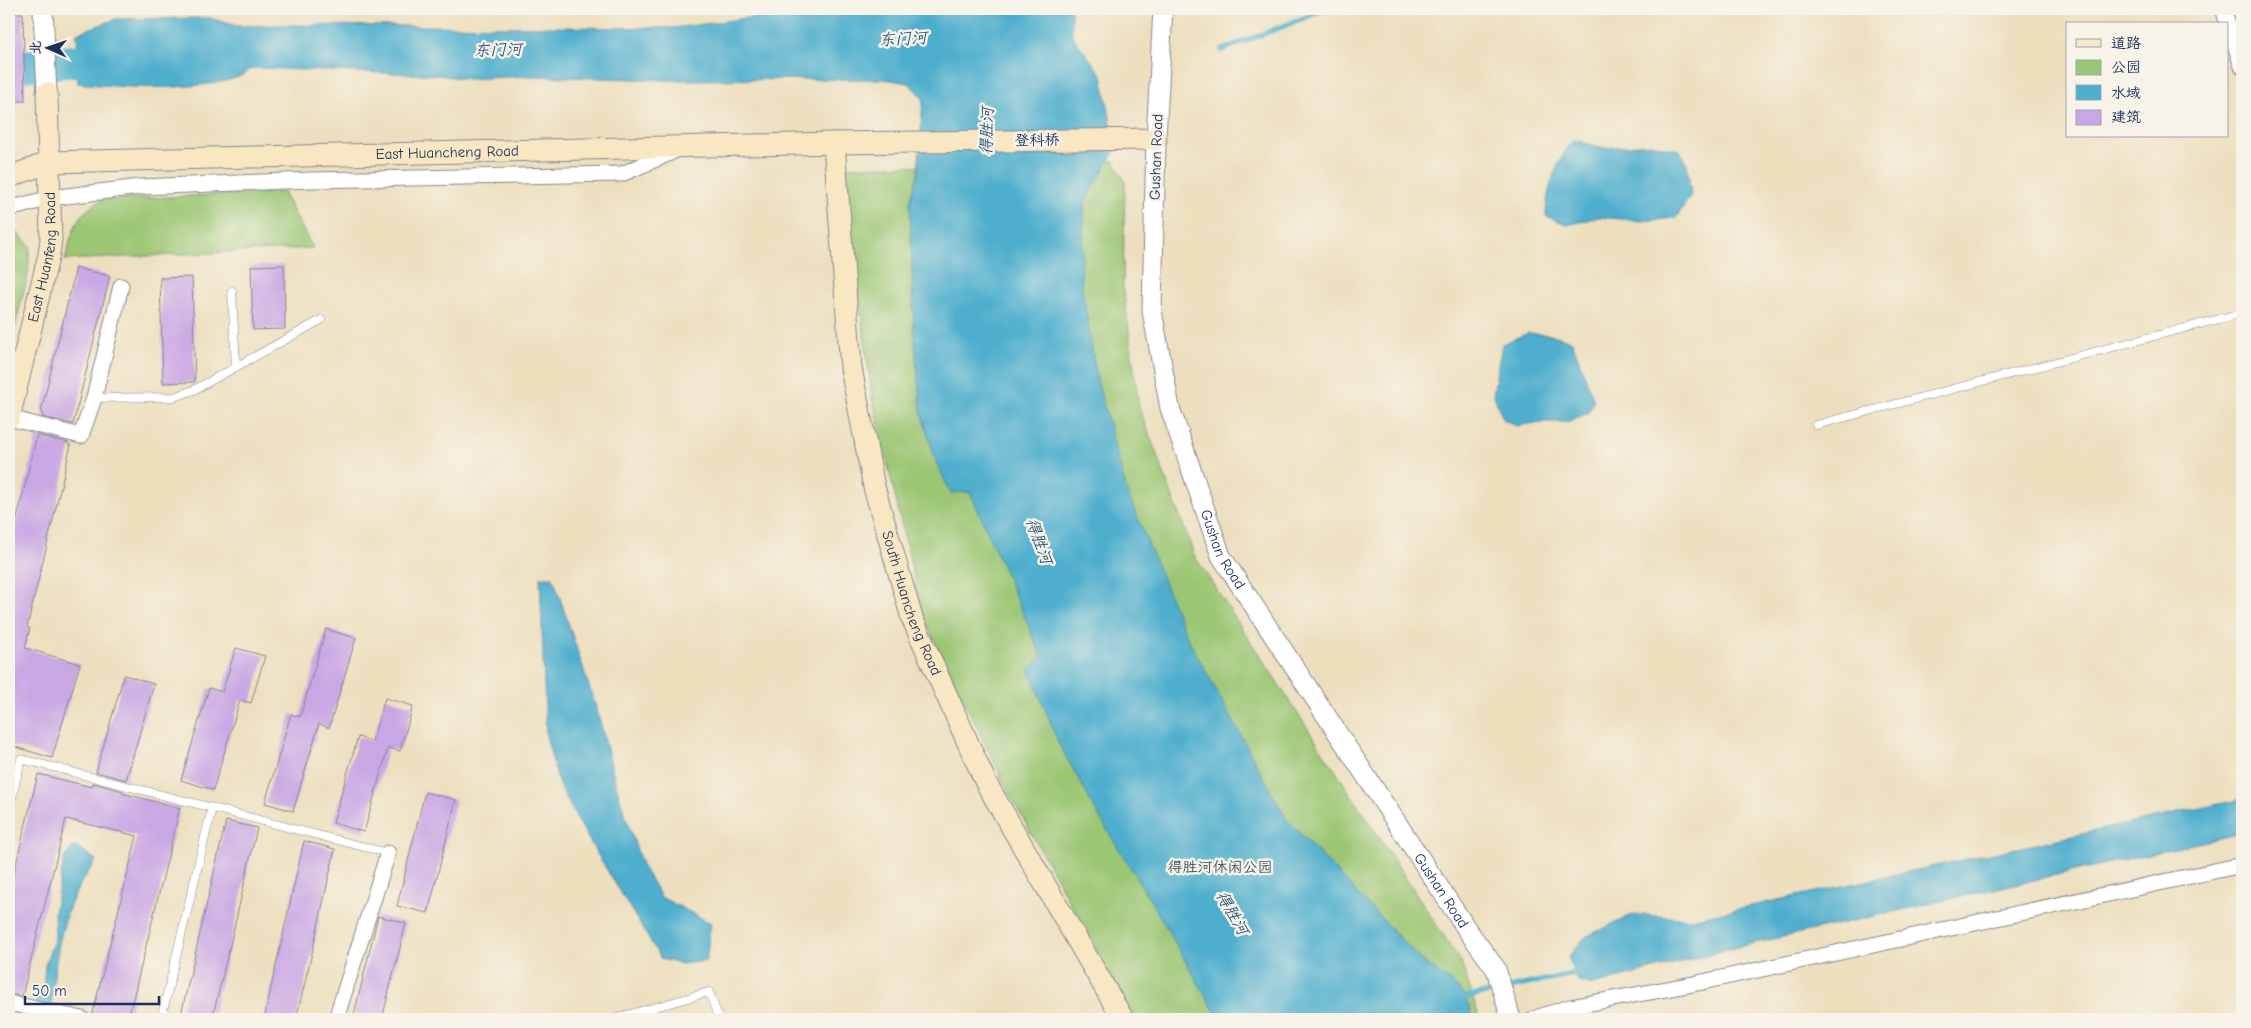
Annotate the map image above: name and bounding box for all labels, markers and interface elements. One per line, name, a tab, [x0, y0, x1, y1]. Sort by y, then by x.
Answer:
north arrow	[22, 22, 72, 72]
legend	[2066, 22, 2228, 138]
water label: 东门河	[879, 29, 930, 49]
text: 道路	[2111, 34, 2141, 52]
text: 北	[27, 40, 44, 55]
water label: 东门河	[474, 41, 525, 59]
text: 公园	[2111, 58, 2141, 76]
text: 水域	[2111, 84, 2141, 102]
water label: 得胜河	[977, 104, 997, 155]
text: 建筑	[2111, 108, 2141, 126]
street label: Gushan Road	[1146, 114, 1166, 200]
street label: 登科桥	[1014, 131, 1060, 149]
street label: East Huancheng Road	[375, 142, 519, 163]
street label: East Huanfeng Road	[24, 192, 60, 324]
street label: Gushan Road	[1197, 507, 1249, 592]
water label: 得胜河	[1022, 515, 1057, 569]
street label: South Huancheng Road	[878, 529, 946, 678]
street label: Gushan Road	[1410, 850, 1473, 931]
park label: 得胜河休闲公园	[1167, 858, 1273, 876]
water label: 得胜河	[1212, 888, 1253, 941]
scale bar	[25, 973, 159, 1005]
text: 50 m	[32, 982, 67, 1000]

